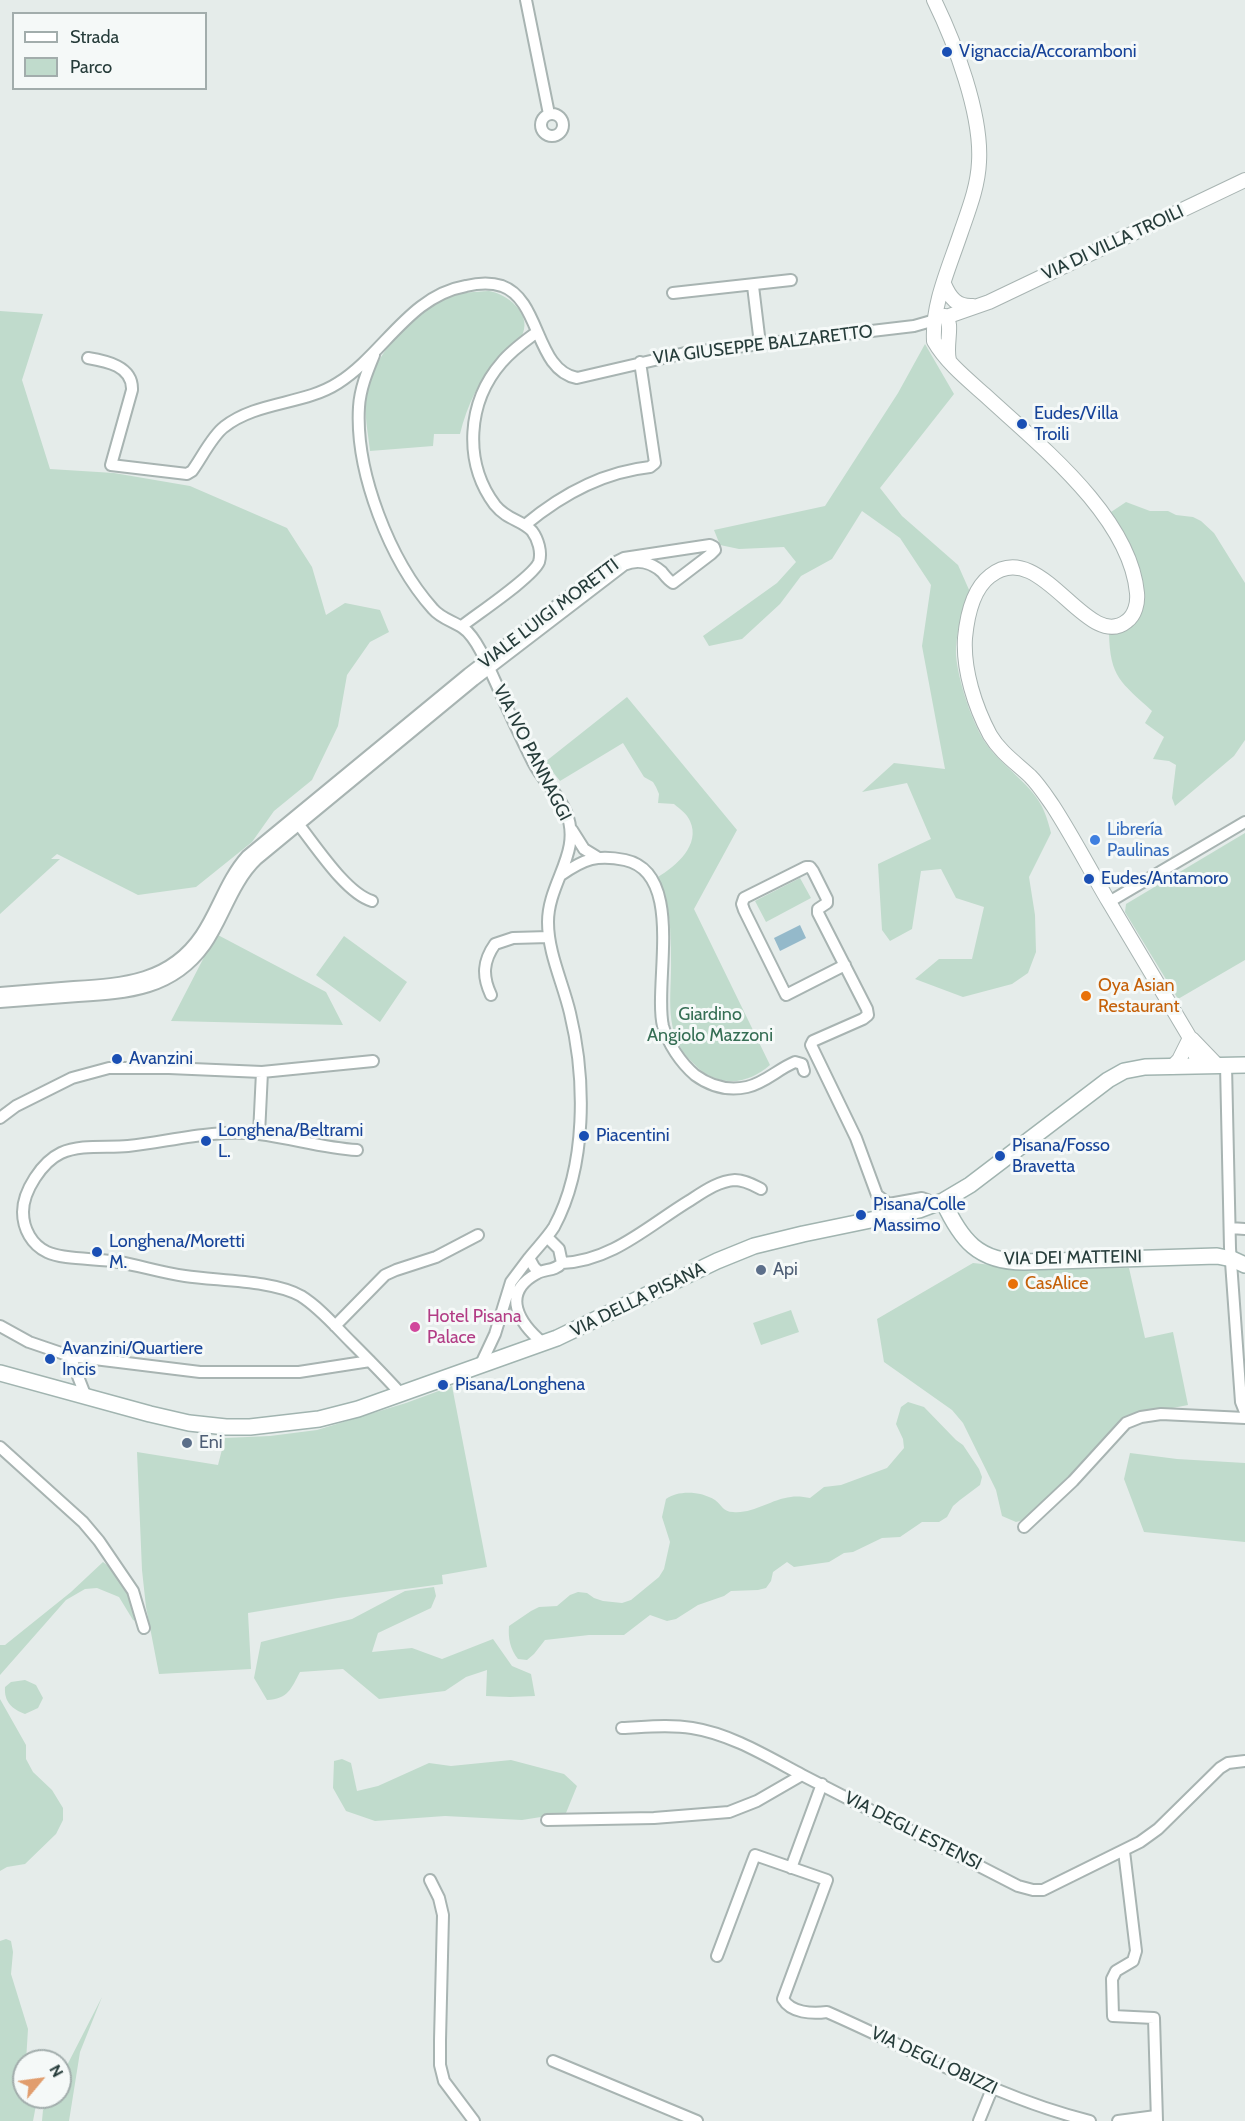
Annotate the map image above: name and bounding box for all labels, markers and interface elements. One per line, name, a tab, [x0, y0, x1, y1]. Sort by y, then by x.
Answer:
legend	[12, 12, 207, 90]
text: Strada	[70, 26, 119, 48]
place label: Vignaccia/Accoramboni	[959, 41, 1137, 63]
marker: Vignaccia/Accoramboni	[940, 45, 954, 59]
text: Parco	[70, 56, 112, 78]
street label: VIA DI VILLA TROILI	[1039, 201, 1187, 285]
street label: VIA GIUSEPPE BALZARETTO	[652, 321, 874, 369]
place label: Eudes/Villa Troili	[1034, 403, 1118, 446]
marker: Eudes/Villa Troili	[1015, 417, 1029, 431]
street label: VIALE LUIGI MORETTI	[475, 554, 623, 674]
street label: VIA IVO PANNAGGI	[488, 681, 576, 825]
place label: Librería Paulinas	[1107, 819, 1169, 862]
marker: Librería Paulinas	[1088, 833, 1102, 847]
place label: Eudes/Antamoro	[1101, 868, 1228, 890]
marker: Eudes/Antamoro	[1082, 872, 1096, 886]
place label: Oya Asian Restaurant	[1098, 975, 1180, 1018]
marker: Oya Asian Restaurant	[1079, 989, 1093, 1003]
park label: Giardino Angiolo Mazzoni	[647, 1004, 773, 1046]
place label: Avanzini	[129, 1048, 193, 1070]
marker: Avanzini	[110, 1052, 124, 1066]
place label: Longhena/Beltrami L.	[218, 1120, 363, 1162]
place label: Piacentini	[596, 1125, 670, 1147]
marker: Piacentini	[577, 1129, 591, 1143]
marker: Longhena/Beltrami L.	[199, 1134, 213, 1148]
place label: Pisana/Fosso Bravetta	[1012, 1135, 1110, 1178]
marker: Pisana/Fosso Bravetta	[993, 1149, 1007, 1163]
place label: Pisana/Colle Massimo	[873, 1194, 966, 1236]
marker: Pisana/Colle Massimo	[854, 1208, 868, 1222]
place label: Longhena/Moretti M.	[109, 1231, 245, 1274]
marker: Longhena/Moretti M.	[90, 1245, 104, 1259]
street label: VIA DEI MATTEINI	[1004, 1246, 1142, 1270]
street label: VIA DELLA PISANA	[567, 1258, 709, 1342]
place label: Api	[773, 1259, 798, 1281]
marker: Api	[754, 1263, 768, 1277]
place label: CasAlice	[1025, 1273, 1088, 1295]
marker: CasAlice	[1006, 1277, 1020, 1291]
place label: Hotel Pisana Palace	[427, 1306, 522, 1348]
marker: Hotel Pisana Palace	[408, 1320, 422, 1334]
place label: Avanzini/Quartiere Incis	[62, 1338, 203, 1380]
marker: Avanzini/Quartiere Incis	[43, 1352, 57, 1366]
place label: Pisana/Longhena	[455, 1374, 585, 1396]
marker: Pisana/Longhena	[436, 1378, 450, 1392]
place label: Eni	[199, 1432, 223, 1454]
marker: Eni	[180, 1436, 194, 1450]
street label: VIA DEGLI ESTENSI	[841, 1787, 985, 1875]
street label: VIA DEGLI OBIZZI	[867, 2022, 1001, 2100]
north arrow	[12, 2049, 72, 2109]
text: N	[45, 2061, 67, 2081]

